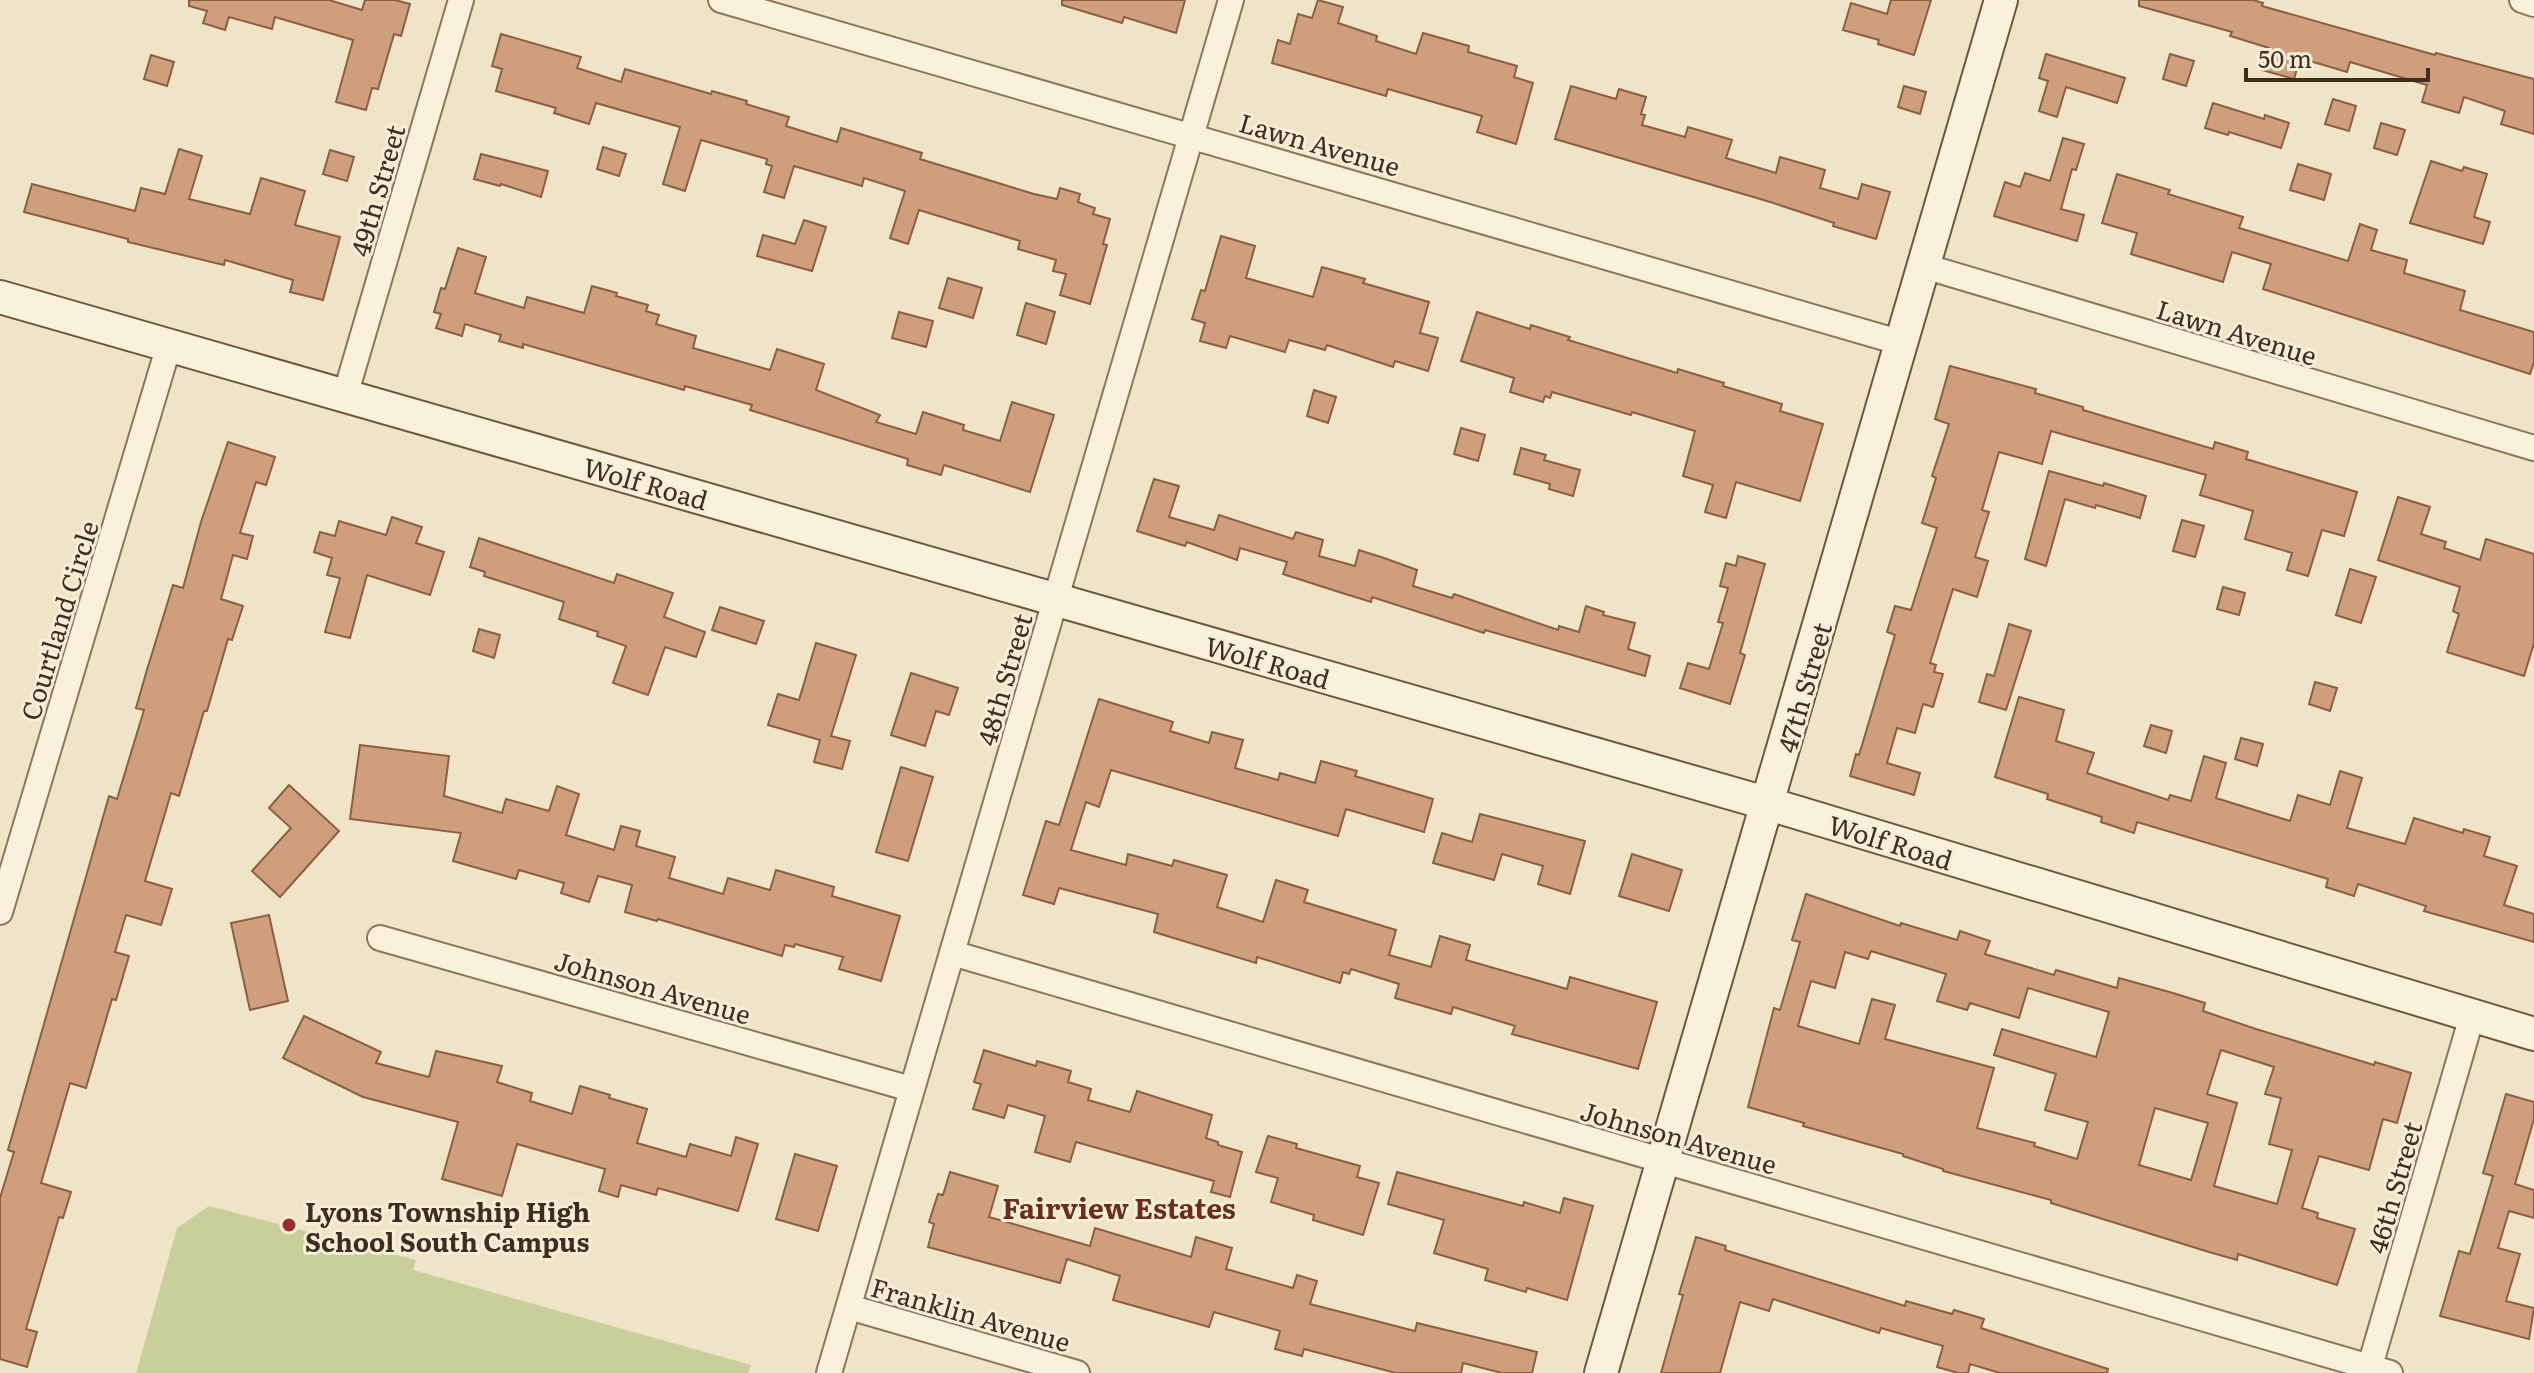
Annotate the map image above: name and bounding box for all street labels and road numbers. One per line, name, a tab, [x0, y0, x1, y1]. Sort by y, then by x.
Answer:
street label: Lawn Avenue	[1235, 101, 1405, 185]
street label: 49th Street	[339, 119, 414, 260]
street label: Lawn Avenue	[2152, 288, 2322, 374]
street label: Wolf Road	[579, 446, 713, 518]
street label: Courtland Circle	[9, 515, 107, 725]
street label: 48th Street	[966, 608, 1041, 750]
street label: 47th Street	[1766, 617, 1840, 757]
street label: Wolf Road	[1201, 625, 1335, 697]
street label: Wolf Road	[1824, 804, 1958, 878]
street label: Johnson Avenue	[550, 939, 756, 1033]
street label: Johnson Avenue	[1576, 1089, 1782, 1183]
street label: 46th Street	[2356, 1116, 2431, 1258]
street label: Franklin Avenue	[867, 1266, 1075, 1360]

